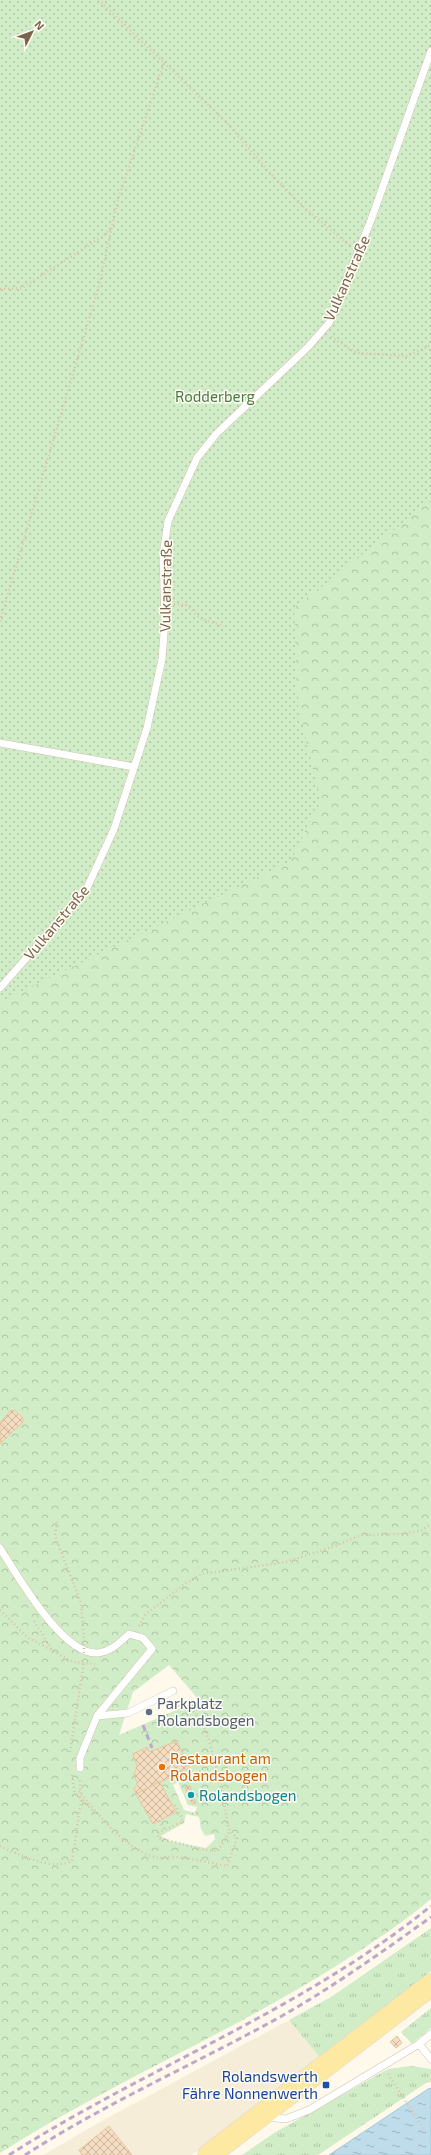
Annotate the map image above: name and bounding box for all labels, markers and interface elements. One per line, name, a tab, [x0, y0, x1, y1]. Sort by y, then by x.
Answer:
north arrow	[12, 12, 52, 52]
text: N	[32, 18, 47, 32]
street label: Vulkanstraße	[319, 232, 373, 324]
park label: Rodderberg	[175, 387, 256, 405]
street label: Vulkanstraße	[155, 540, 175, 632]
street label: Vulkanstraße	[19, 881, 93, 963]
place label: Parkplatz Rolandsbogen	[157, 1694, 255, 1729]
marker: Parkplatz Rolandsbogen	[144, 1707, 154, 1717]
place label: Restaurant am Rolandsbogen	[170, 1749, 271, 1784]
marker: Restaurant am Rolandsbogen	[157, 1762, 167, 1772]
place label: Rolandsbogen	[199, 1786, 297, 1804]
marker: Rolandsbogen	[186, 1790, 196, 1800]
place label: Rolandswerth Fähre Nonnenwerth	[182, 2067, 318, 2102]
marker: Rolandswerth Fähre Nonnenwerth	[321, 2080, 331, 2090]

